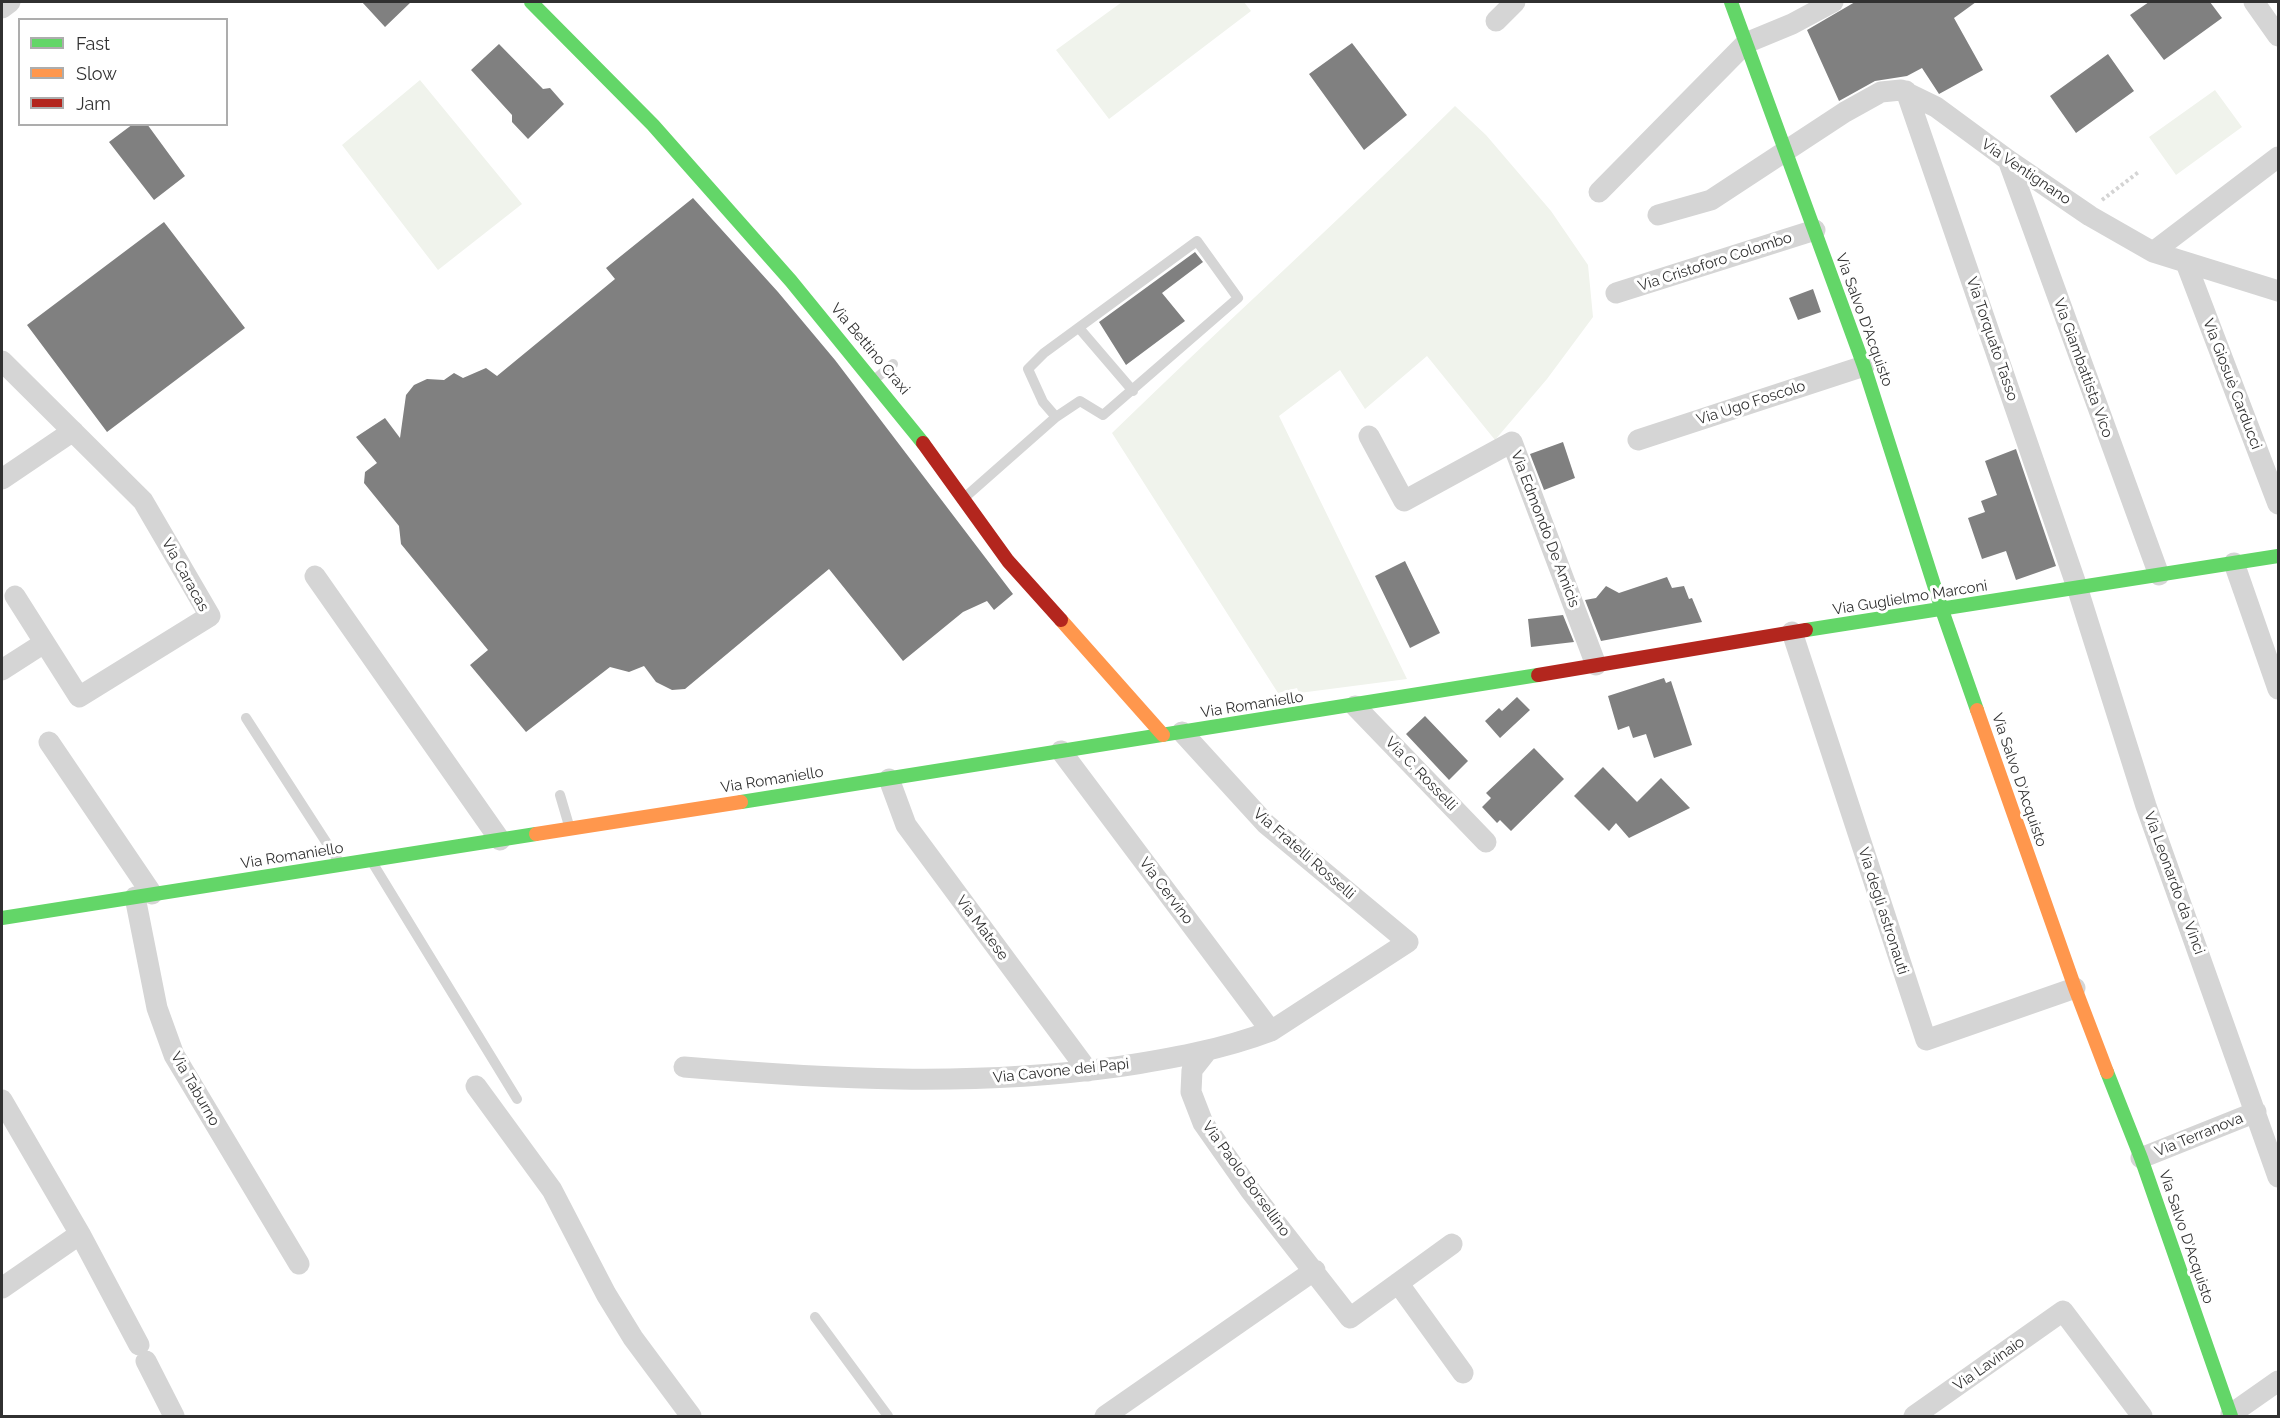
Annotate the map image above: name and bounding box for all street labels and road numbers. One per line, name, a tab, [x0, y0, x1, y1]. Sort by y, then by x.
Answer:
street label: Via Ventignano	[1978, 135, 2074, 209]
street label: Via Cristoforo Colombo	[1636, 229, 1794, 295]
street label: Via Salvo D'Acquisto	[1832, 251, 1896, 389]
street label: Via Torquato Tasso	[1962, 275, 2022, 403]
street label: Via Giambattista Vico	[2049, 296, 2117, 440]
street label: Via Bettino Craxi	[827, 300, 913, 398]
street label: Via Giosuè Carducci	[2199, 316, 2265, 452]
street label: Via Ugo Foscolo	[1694, 377, 1808, 429]
street label: Via Edmondo De Amicis	[1507, 448, 1583, 610]
street label: Via Caracas	[157, 535, 213, 615]
street label: Via Guglielmo Marconi	[1831, 577, 1989, 619]
street label: Via Romaniello	[1199, 688, 1305, 722]
street label: Via Salvo D'Acquisto	[1988, 711, 2050, 849]
street label: Via C. Rosselli	[1381, 733, 1461, 815]
street label: Via Romaniello	[719, 763, 825, 797]
street label: Via Fratelli Rosselli	[1249, 805, 1359, 903]
street label: Via Leonardo da Vinci	[2140, 809, 2208, 957]
street label: Via Romaniello	[239, 839, 345, 873]
street label: Via degli astronauti	[1854, 845, 1912, 977]
street label: Via Cervino	[1135, 854, 1197, 928]
street label: Via Matese	[952, 892, 1012, 964]
street label: Via Taburno	[167, 1049, 223, 1129]
street label: Via Cavone dei Papi	[992, 1055, 1130, 1087]
street label: Via Terranova	[2152, 1109, 2246, 1161]
street label: Via Paolo Borsellino	[1198, 1118, 1294, 1240]
street label: Via Salvo D'Acquisto	[2155, 1168, 2217, 1306]
street label: Via Lavinaio	[1950, 1333, 2028, 1395]

